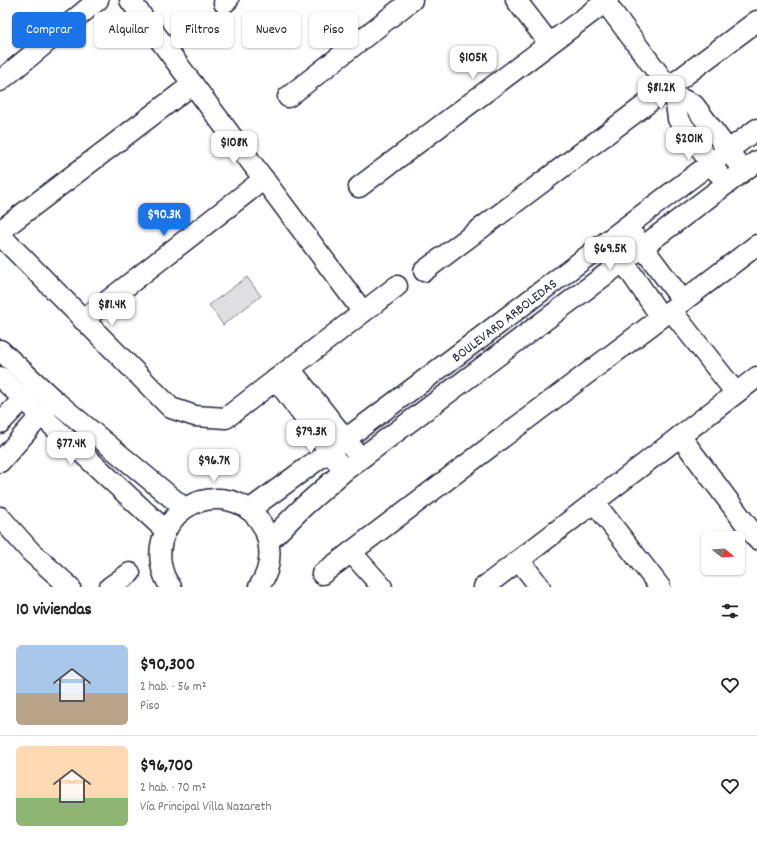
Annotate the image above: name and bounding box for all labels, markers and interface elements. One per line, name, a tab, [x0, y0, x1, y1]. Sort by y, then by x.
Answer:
chip: Comprar	[12, 12, 86, 48]
chip: Alquilar	[94, 12, 163, 48]
chip: Filtros	[171, 12, 234, 48]
chip: Nuevo	[242, 12, 301, 48]
chip: Piso	[309, 12, 358, 48]
pin: $105K	[445, 46, 501, 80]
text: $105K	[459, 49, 487, 68]
pin: $81.2K	[628, 76, 694, 110]
text: $81.2K	[647, 79, 675, 98]
pin: $201K	[661, 127, 717, 161]
text: $201K	[675, 130, 703, 149]
pin: $108K	[206, 131, 262, 165]
text: $108K	[220, 134, 248, 153]
pin: $90.3K	[131, 203, 197, 237]
text: $90.3K	[147, 206, 181, 225]
pin: $69.5K	[577, 237, 643, 271]
text: $69.5K	[593, 240, 627, 259]
street label: BOULEVARD ARBOLEDAS	[448, 275, 562, 368]
pin: $81.4K	[79, 293, 145, 327]
text: $81.4K	[98, 296, 126, 315]
pin: $79.3K	[278, 420, 344, 454]
text: $79.3K	[295, 423, 327, 442]
pin: $77.4K	[38, 432, 104, 466]
text: $77.4K	[56, 435, 86, 454]
pin: $96.7K	[181, 449, 247, 483]
text: $96.7K	[198, 452, 230, 471]
north arrow	[701, 531, 745, 575]
map controls	[701, 531, 745, 575]
text: 10 viviendas	[16, 599, 92, 623]
icon: filters	[719, 600, 741, 622]
text: $90,300	[140, 654, 195, 678]
icon: home	[48, 661, 96, 709]
icon: heart	[719, 674, 741, 696]
text: 2 hab. · 56 m²	[140, 678, 206, 697]
text: Piso	[140, 697, 160, 716]
text: $96,700	[140, 755, 193, 779]
icon: home	[48, 762, 96, 810]
icon: heart	[719, 775, 741, 797]
text: 2 hab. · 70 m²	[140, 779, 206, 798]
text: Vía Principal Villa Nazareth	[140, 798, 271, 817]

